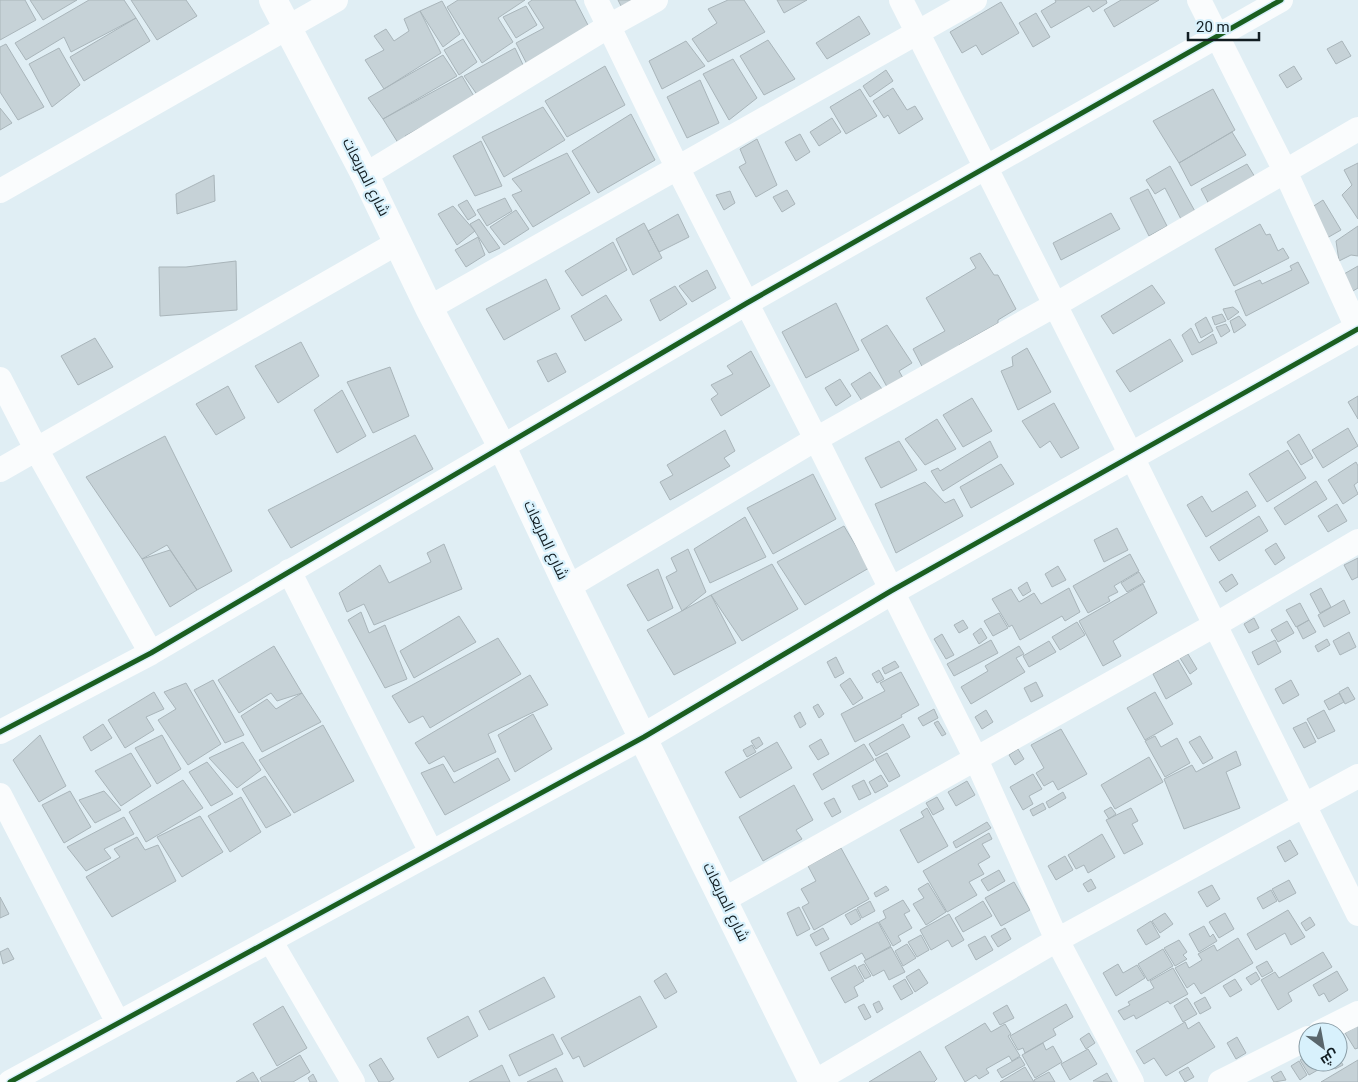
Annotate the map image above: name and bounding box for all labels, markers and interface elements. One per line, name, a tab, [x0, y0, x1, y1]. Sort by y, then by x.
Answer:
scale bar	[1188, 10, 1259, 42]
text: 20 m	[1196, 18, 1230, 36]
street label: شارع المربعات	[337, 135, 393, 220]
street label: شارع المربعات	[518, 498, 572, 583]
street label: شارع المربعات	[697, 860, 753, 945]
north arrow	[1298, 1022, 1348, 1072]
text: ش	[1317, 1046, 1342, 1070]

